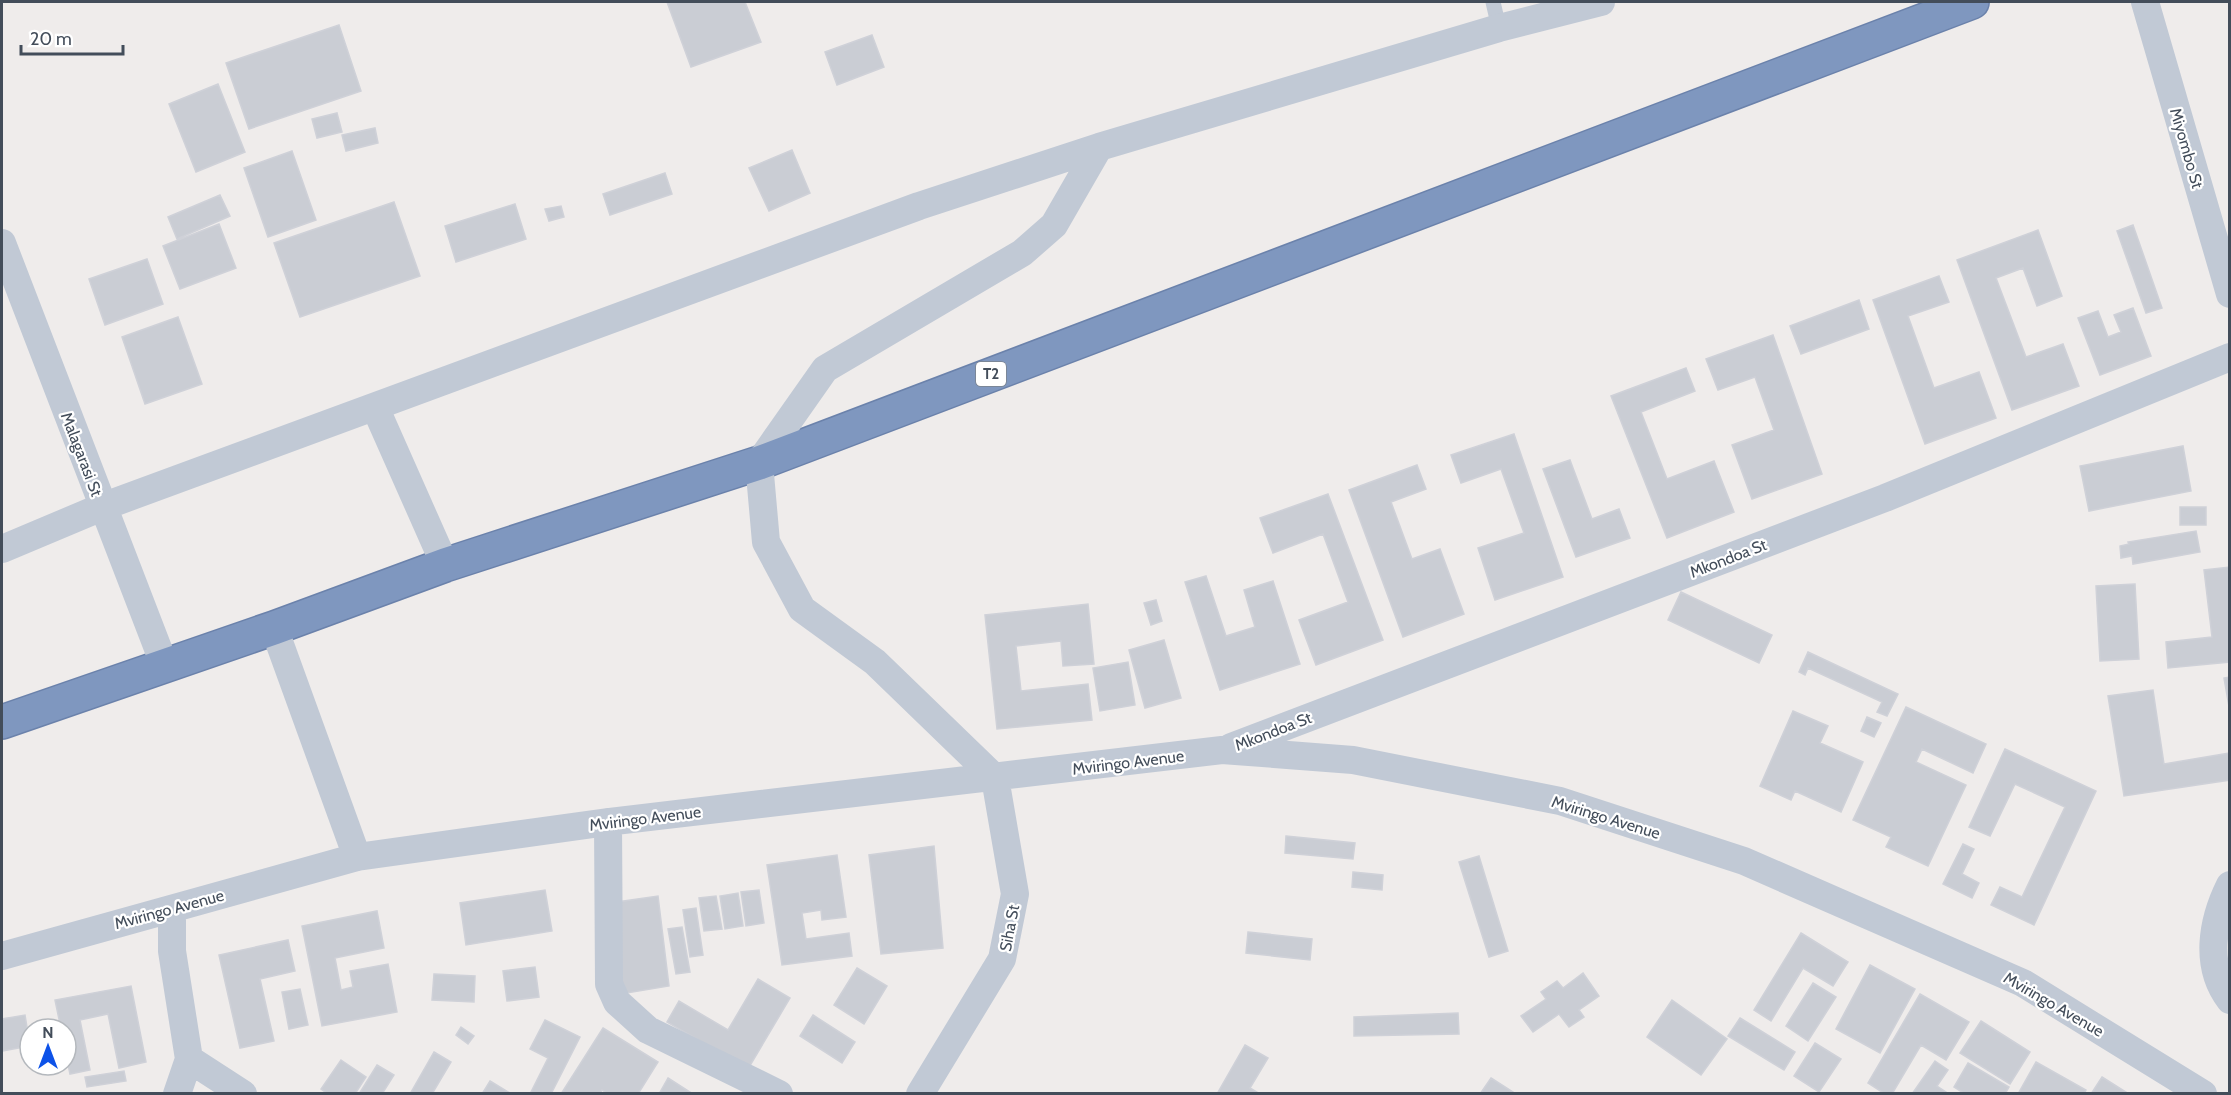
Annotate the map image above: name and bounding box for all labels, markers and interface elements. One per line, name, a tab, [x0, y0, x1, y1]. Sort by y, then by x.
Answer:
scale bar	[21, 18, 123, 56]
text: 20 m	[30, 28, 72, 50]
street label: Miyombo St	[2166, 106, 2207, 191]
road number: T2	[976, 362, 1006, 386]
street label: Malagarasi St	[57, 410, 106, 499]
street label: Mkondoa St	[1687, 535, 1770, 582]
street label: Mkondoa St	[1232, 708, 1315, 755]
street label: Mviringo Avenue	[1071, 746, 1185, 779]
street label: Mviringo Avenue	[1549, 792, 1662, 843]
street label: Mviringo Avenue	[588, 802, 702, 835]
street label: Mviringo Avenue	[112, 886, 226, 933]
street label: Siha St	[996, 903, 1023, 953]
street label: Mviringo Avenue	[2000, 968, 2107, 1041]
north arrow	[18, 1017, 78, 1077]
text: N	[42, 1023, 54, 1042]

